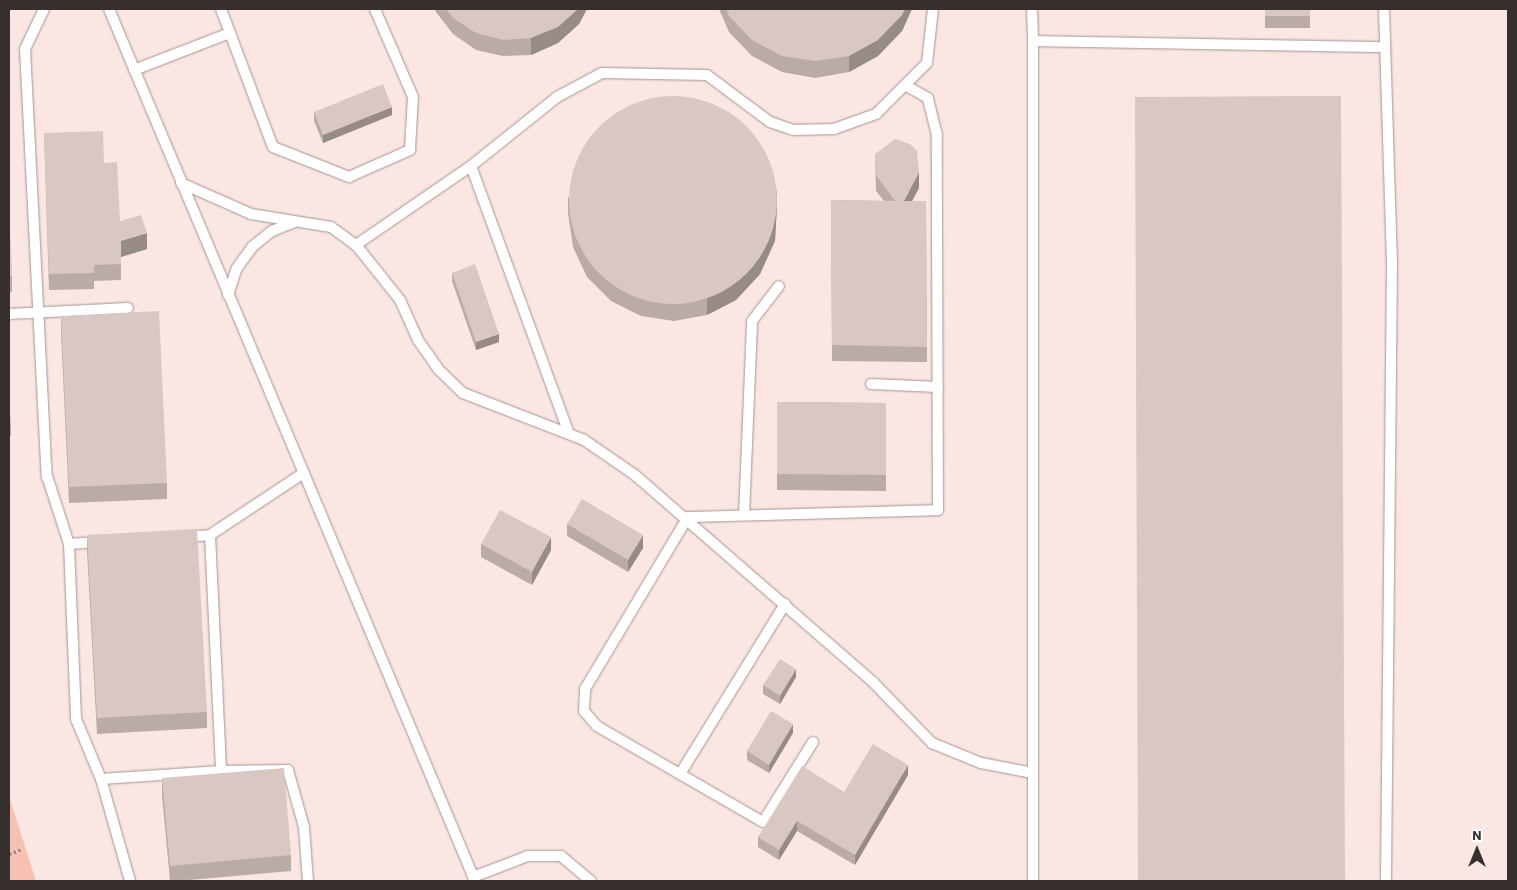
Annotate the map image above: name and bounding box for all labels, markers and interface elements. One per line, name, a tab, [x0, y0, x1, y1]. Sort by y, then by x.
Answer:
north arrow	[1452, 825, 1502, 875]
text: N	[1472, 826, 1482, 843]

